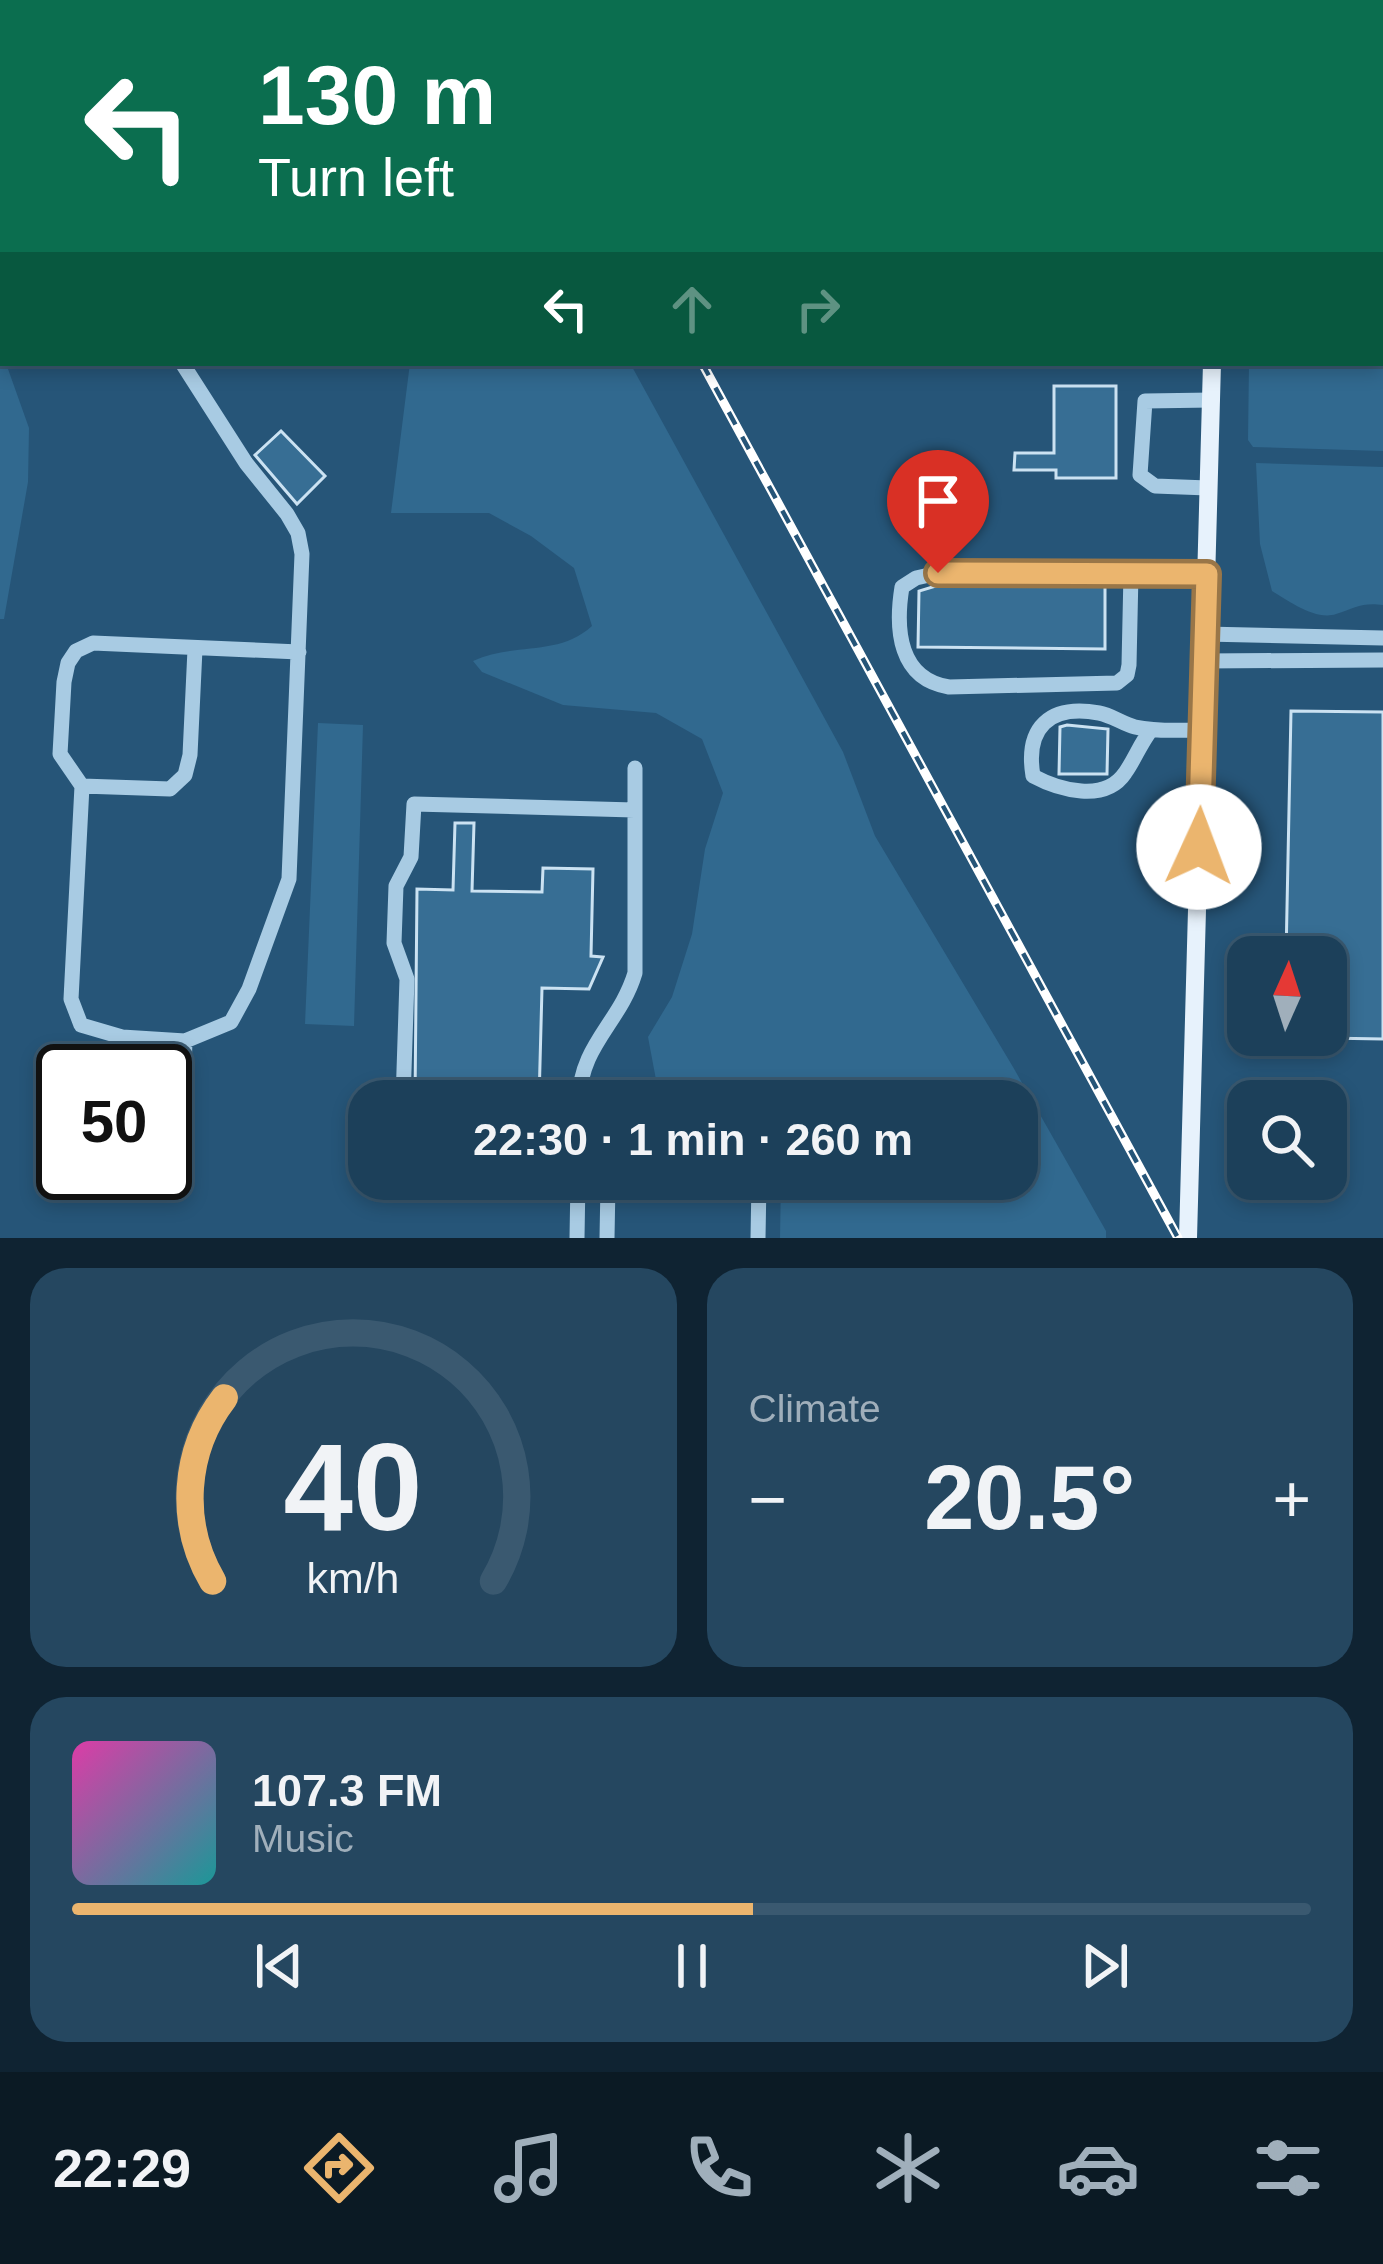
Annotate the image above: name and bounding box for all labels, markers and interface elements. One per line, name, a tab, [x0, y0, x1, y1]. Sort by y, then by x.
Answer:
icon: left	[60, 48, 216, 204]
text: 130 m	[258, 48, 496, 142]
text: Turn left	[258, 147, 454, 207]
icon: left	[533, 276, 599, 342]
icon: ahead	[659, 276, 725, 342]
icon: right	[785, 276, 851, 342]
pin	[887, 450, 989, 573]
icon: arrive	[905, 468, 971, 534]
position arrow	[1136, 784, 1262, 910]
north arrow	[1227, 936, 1347, 1056]
map controls	[1227, 936, 1347, 1200]
speed limit sign: 50	[36, 1044, 192, 1200]
button: search	[1227, 1080, 1347, 1200]
text: 22:30 · 1 min · 260 m	[473, 1114, 913, 1165]
text: Climate	[749, 1387, 881, 1430]
text: 40	[284, 1417, 423, 1556]
text: 20.5°	[924, 1448, 1135, 1548]
text: −	[749, 1462, 787, 1536]
text: +	[1272, 1462, 1311, 1536]
text: km/h	[307, 1553, 400, 1601]
text: 107.3 FM	[252, 1765, 442, 1816]
text: Music	[252, 1817, 354, 1860]
icon: previous	[246, 1933, 312, 1999]
icon: pause	[659, 1933, 725, 1999]
icon: next	[1072, 1933, 1138, 1999]
icon: directions	[297, 2126, 381, 2210]
icon: music	[487, 2126, 571, 2210]
icon: phone	[677, 2126, 761, 2210]
icon: climate	[866, 2126, 950, 2210]
icon: car	[1056, 2126, 1140, 2210]
icon: filters	[1246, 2126, 1330, 2210]
text: 22:29	[53, 2138, 191, 2198]

